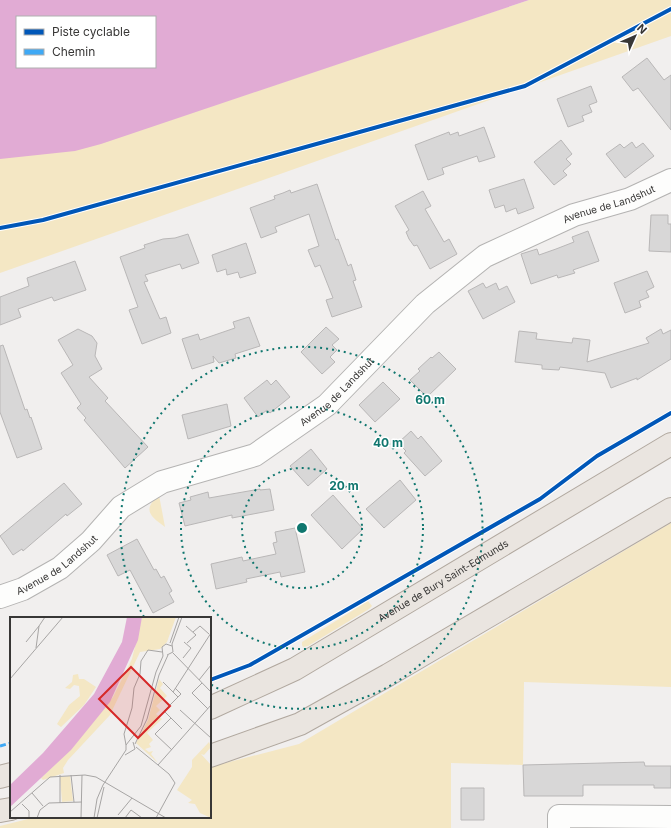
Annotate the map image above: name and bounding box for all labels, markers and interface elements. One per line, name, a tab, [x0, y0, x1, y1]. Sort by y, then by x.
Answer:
legend	[16, 16, 156, 68]
north arrow	[615, 16, 655, 56]
text: N	[634, 21, 650, 37]
text: Piste cyclable	[52, 24, 130, 39]
text: Chemin	[52, 44, 95, 59]
street label: Avenue de Landshut	[561, 182, 657, 225]
street label: Avenue de Landshut	[297, 354, 377, 428]
text: 60 m	[415, 392, 445, 407]
text: 40 m	[373, 435, 403, 450]
text: 20 m	[329, 478, 359, 493]
centre of rings	[295, 521, 309, 535]
street label: Avenue de Landshut	[15, 532, 100, 597]
street label: Avenue de Bury Saint-Edmunds	[376, 537, 510, 624]
inset map	[10, 617, 211, 818]

